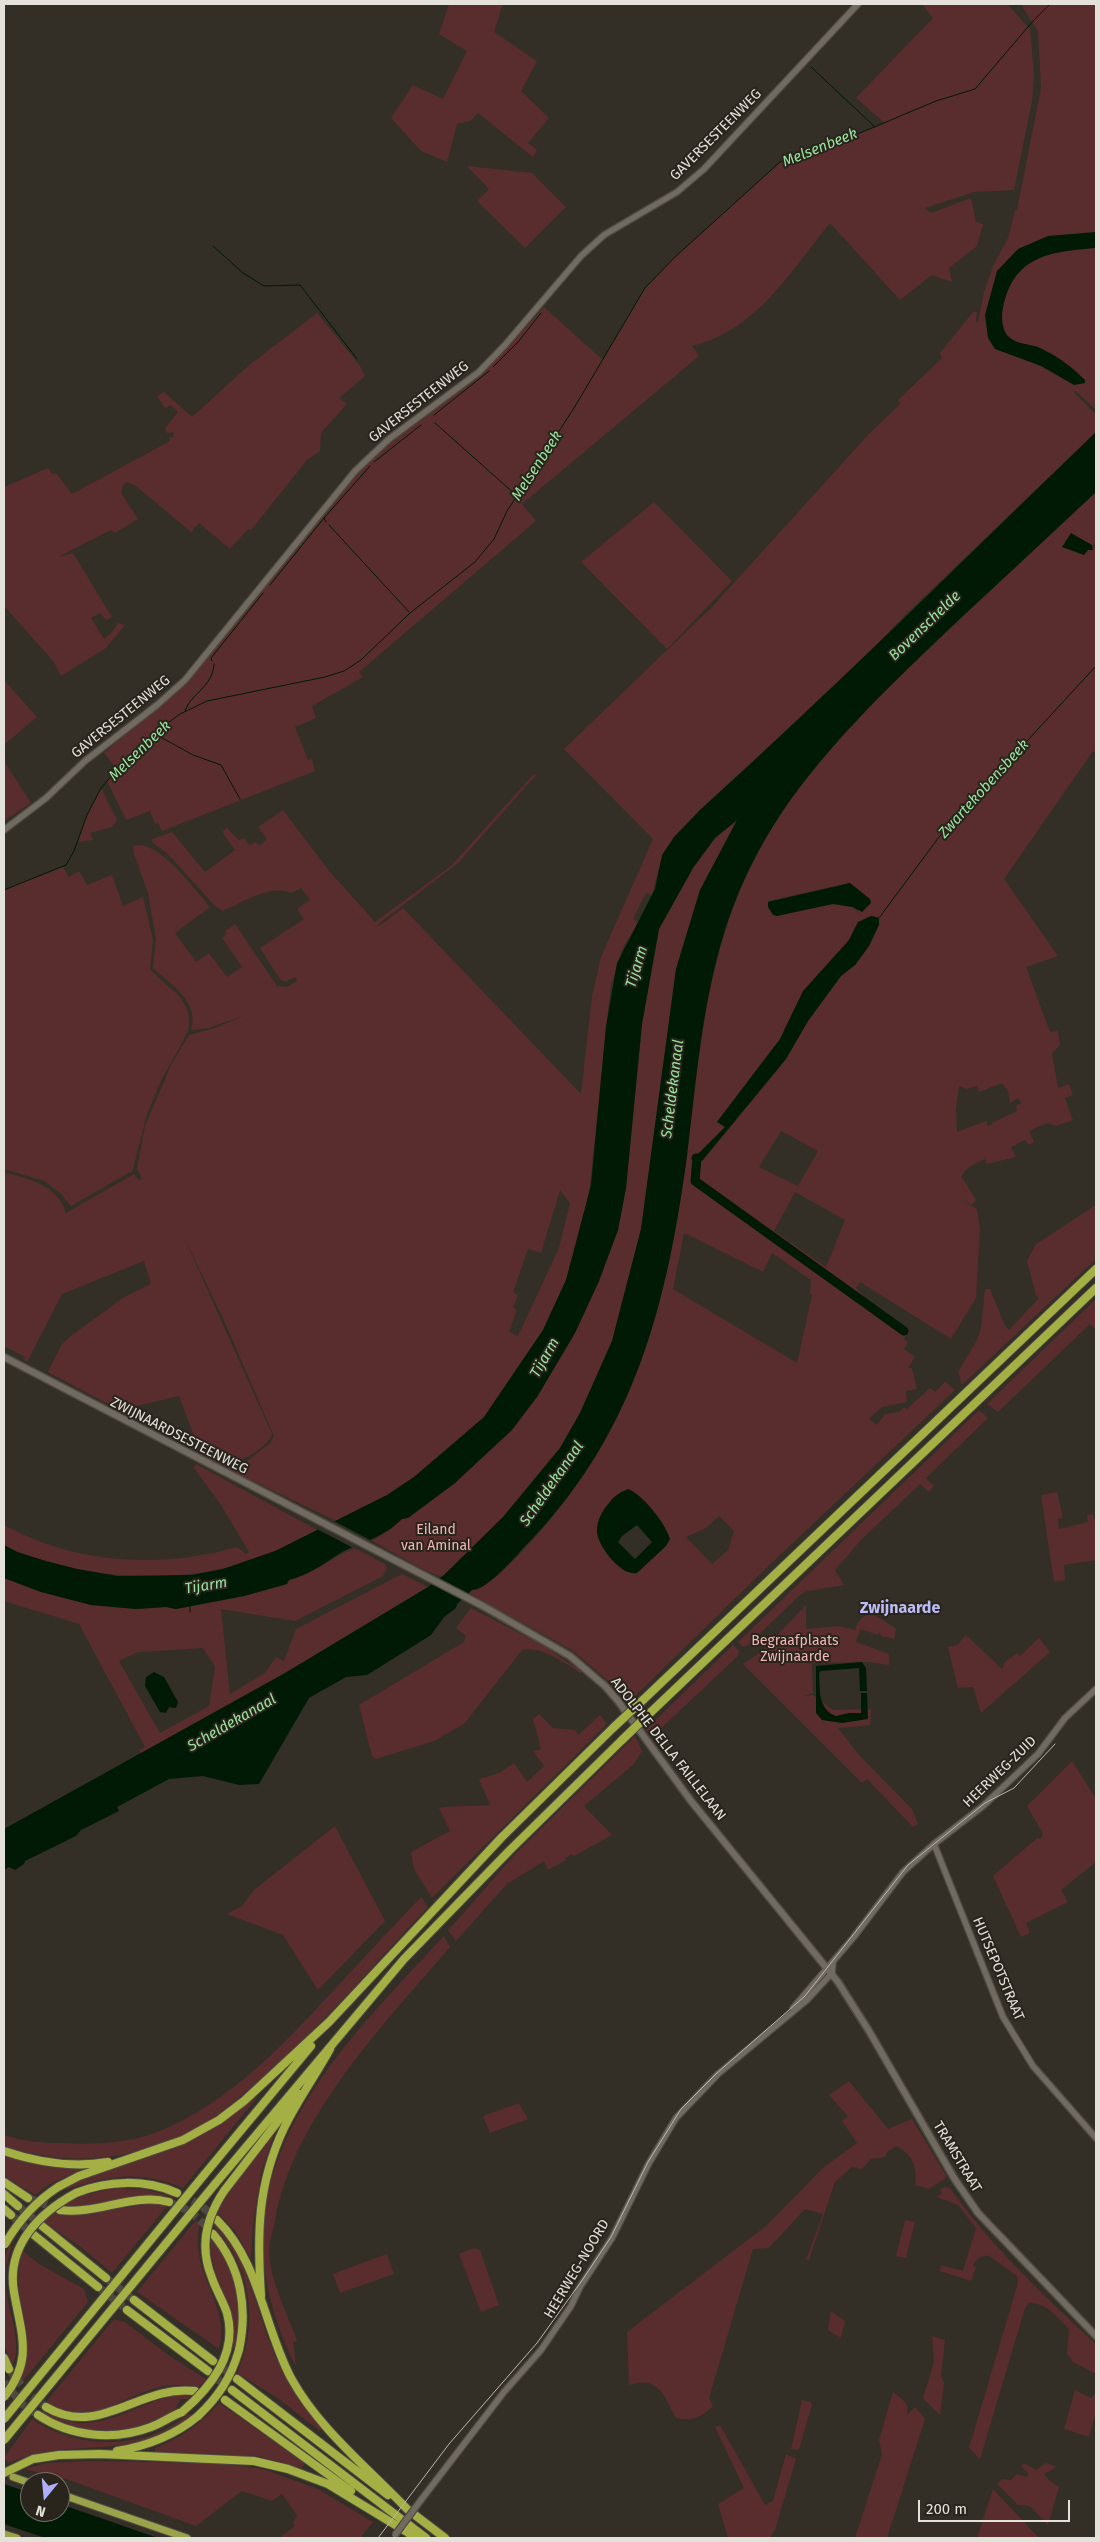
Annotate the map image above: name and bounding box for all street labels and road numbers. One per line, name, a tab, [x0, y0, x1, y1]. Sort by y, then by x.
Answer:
street label: GAVERSESTEENWEG	[667, 86, 765, 184]
street label: GAVERSESTEENWEG	[366, 358, 472, 446]
street label: GAVERSESTEENWEG	[68, 672, 174, 762]
street label: ZWIJNAARDSESTEENWEG	[107, 1394, 251, 1478]
street label: ADOLPHE DELLA FAILLELAAN	[607, 1674, 729, 1824]
street label: HEERWEG-ZUID	[960, 1733, 1040, 1811]
street label: HUTSEPOTSTRAAT	[969, 1915, 1027, 2023]
street label: TRAMSTRAAT	[929, 2118, 985, 2196]
street label: HEERWEG-NOORD	[541, 2216, 613, 2322]

